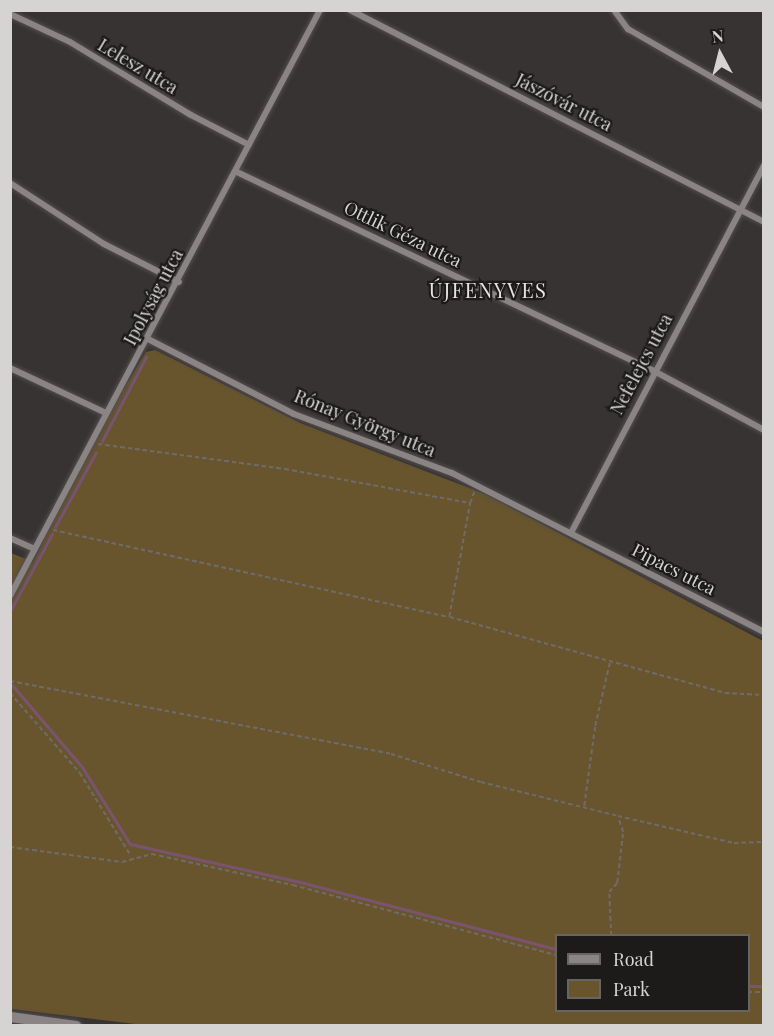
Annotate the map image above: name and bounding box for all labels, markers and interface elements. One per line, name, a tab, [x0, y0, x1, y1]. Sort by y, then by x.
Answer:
north arrow	[690, 24, 750, 84]
text: N	[711, 25, 725, 47]
street label: Lelesz utca	[94, 34, 182, 98]
street label: Jászóvár utca	[512, 68, 616, 136]
street label: Ottlik Géza utca	[341, 196, 465, 272]
street label: Ipolyság utca	[119, 245, 187, 349]
district label: ÚJFENYVES	[429, 277, 547, 301]
street label: Nefelejcs utca	[605, 310, 677, 418]
street label: Rónay György utca	[291, 385, 439, 461]
street label: Pipacs utca	[629, 539, 719, 599]
legend	[555, 934, 750, 1012]
text: Road	[613, 947, 654, 971]
text: Park	[613, 977, 650, 1001]

